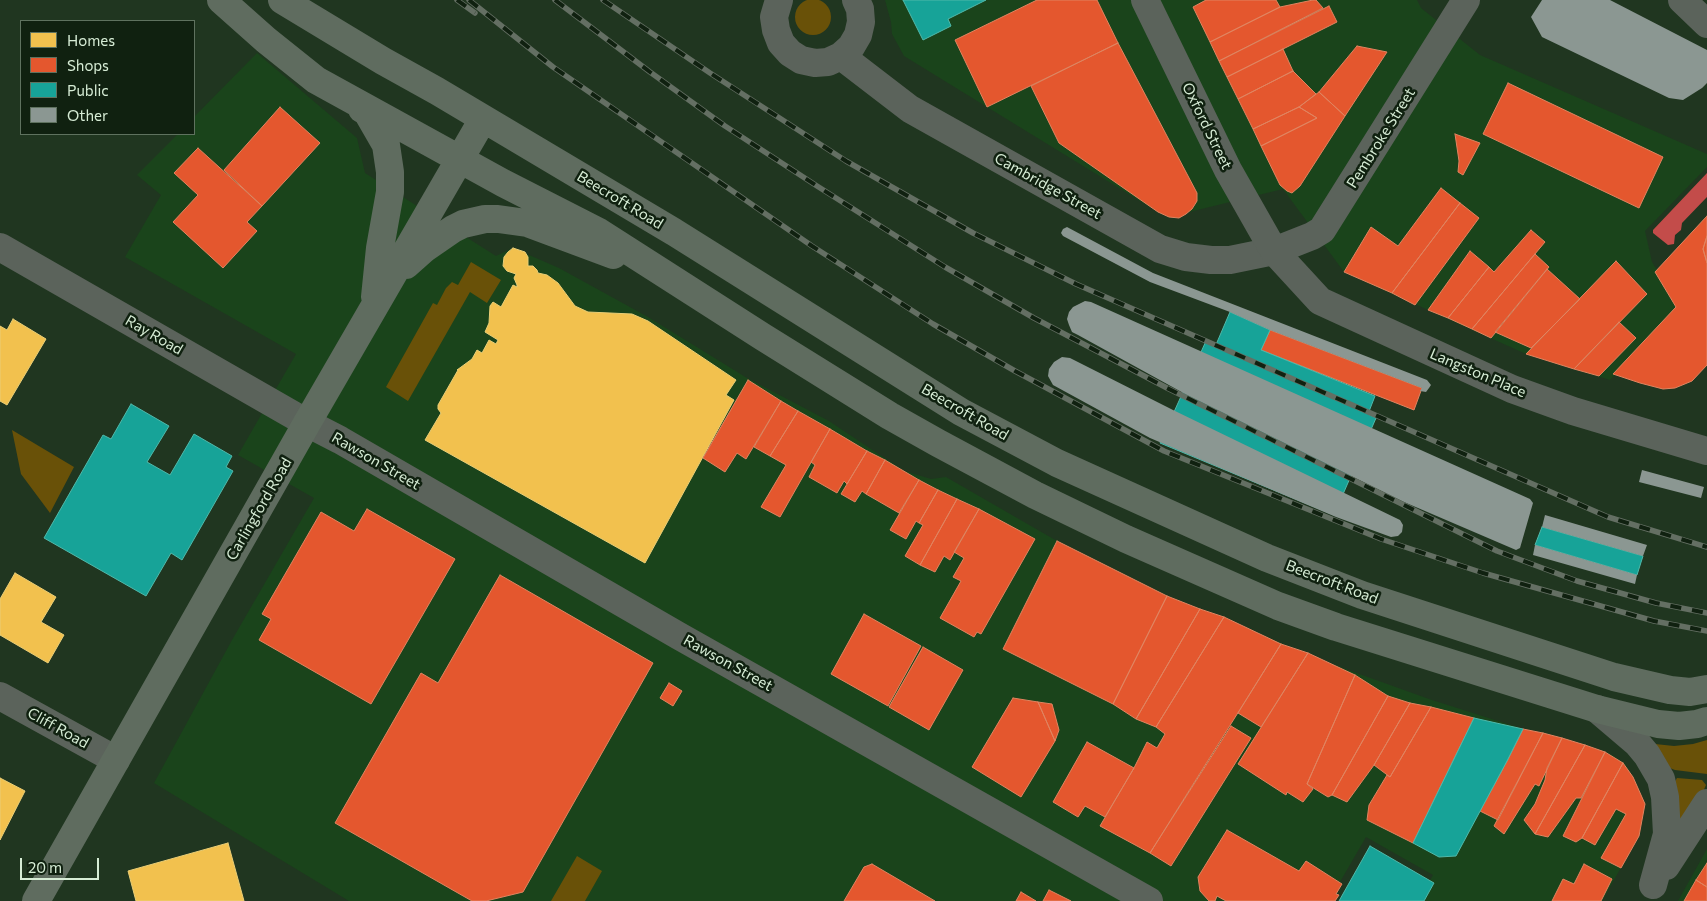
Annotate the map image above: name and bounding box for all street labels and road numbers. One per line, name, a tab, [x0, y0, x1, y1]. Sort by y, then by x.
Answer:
street label: Oxford Street	[1178, 80, 1236, 172]
street label: Pembroke Street	[1343, 85, 1419, 191]
street label: Cambridge Street	[991, 149, 1105, 223]
street label: Beecroft Road	[574, 167, 666, 233]
street label: Ray Road	[122, 311, 186, 359]
street label: Langston Place	[1427, 345, 1529, 401]
street label: Beecroft Road	[918, 380, 1012, 444]
street label: Rawson Street	[329, 428, 423, 494]
street label: Carlingford Road	[222, 455, 296, 563]
street label: Beecroft Road	[1283, 556, 1381, 608]
street label: Rawson Street	[680, 631, 776, 695]
street label: Cliff Road	[24, 704, 92, 752]

